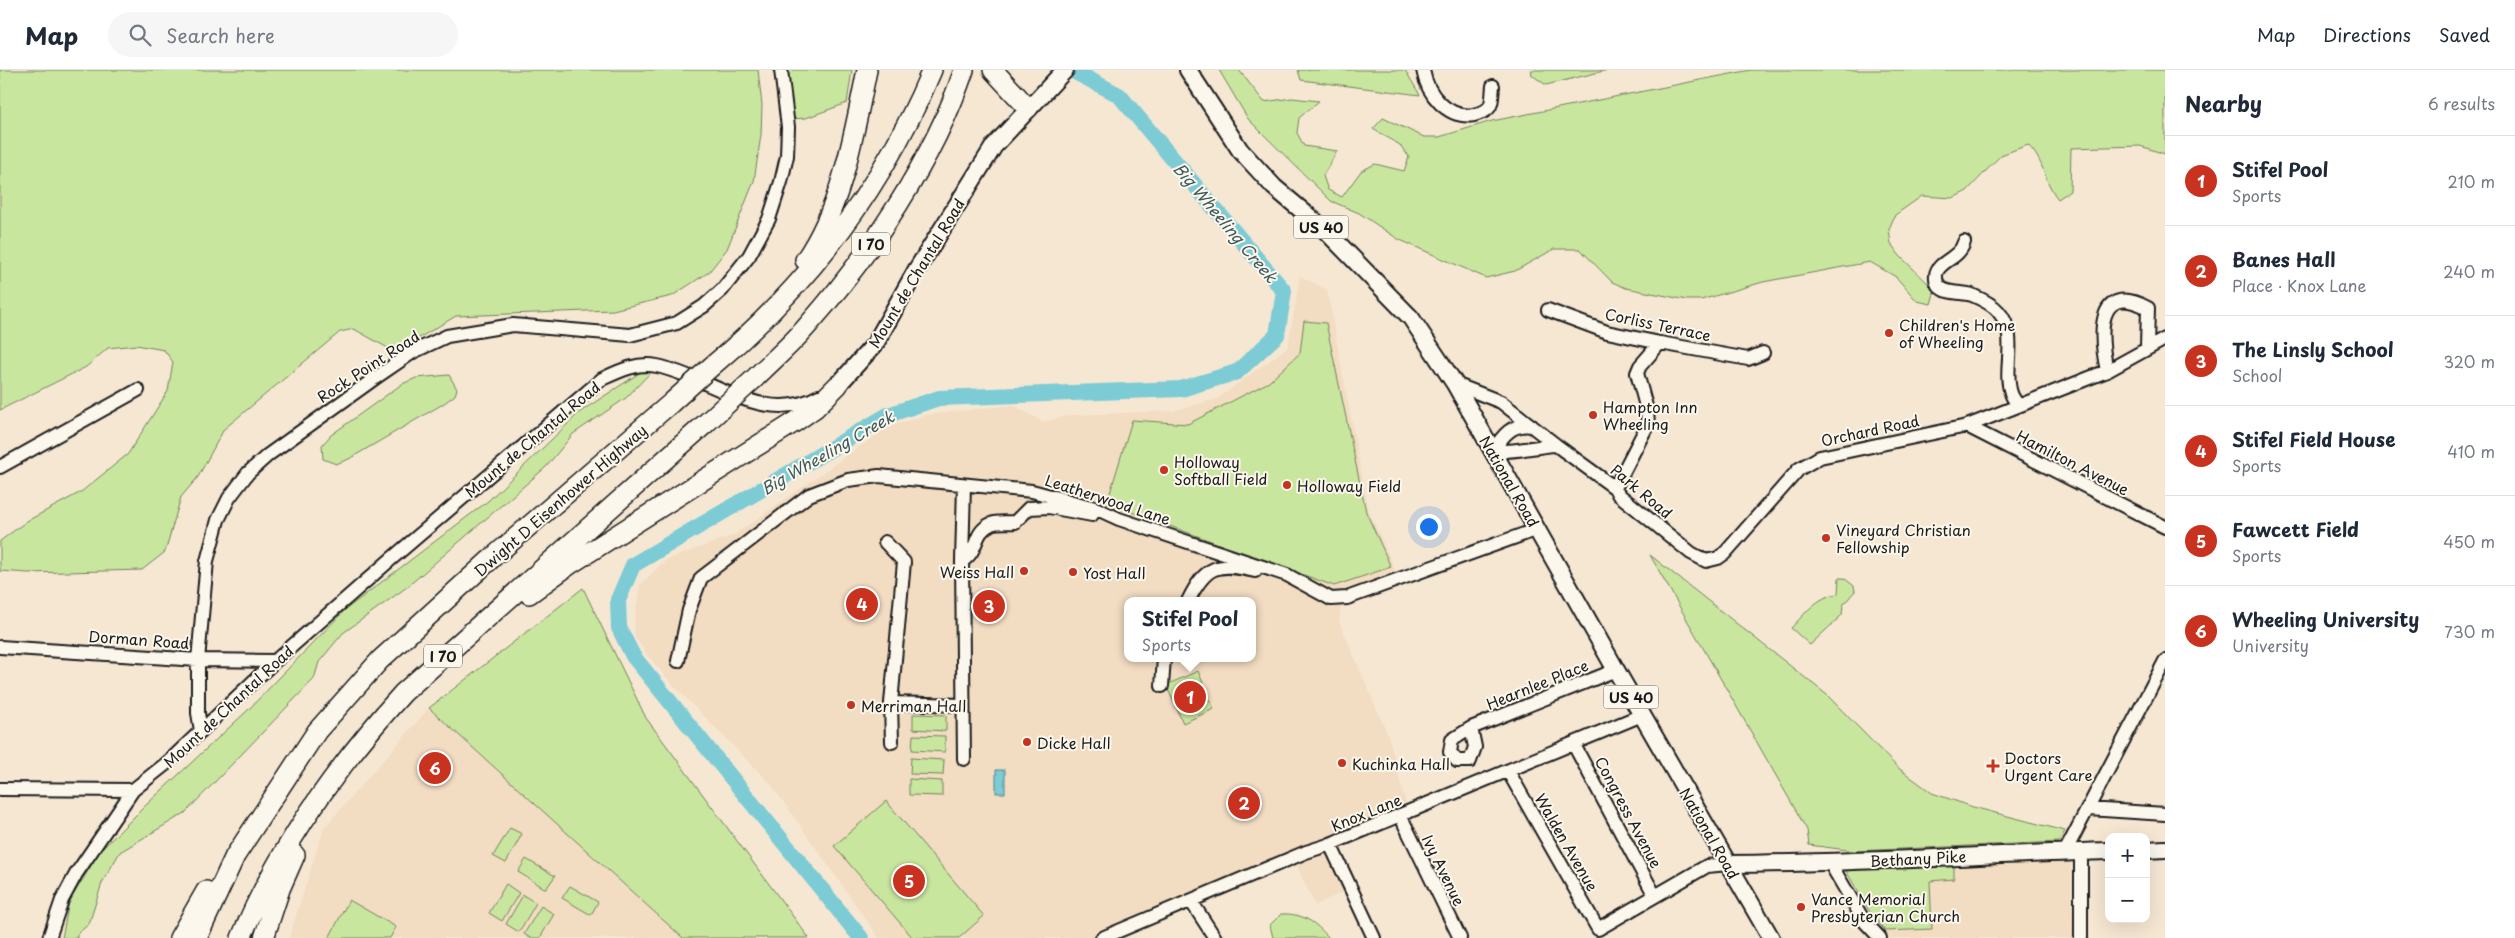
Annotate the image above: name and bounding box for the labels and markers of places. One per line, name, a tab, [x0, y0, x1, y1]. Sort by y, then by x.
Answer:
place label: Children's Home of Wheeling	[1899, 313, 2015, 353]
marker: Children's Home of Wheeling	[1883, 327, 1895, 339]
place label: Hampton Inn Wheeling	[1603, 395, 1698, 435]
marker: Hampton Inn Wheeling	[1587, 409, 1599, 421]
place label: Holloway Softball Field	[1174, 450, 1267, 490]
marker: Holloway Softball Field	[1158, 464, 1170, 476]
place label: Holloway Field	[1297, 474, 1401, 497]
marker: Holloway Field	[1281, 479, 1293, 491]
place label: Vineyard Christian Fellowship	[1836, 518, 1971, 558]
marker: Vineyard Christian Fellowship	[1820, 532, 1832, 544]
place label: Weiss Hall	[940, 560, 1014, 583]
place label: Yost Hall	[1083, 561, 1146, 584]
marker: Weiss Hall	[1018, 565, 1030, 577]
marker: Yost Hall	[1067, 566, 1079, 578]
pin: 4	[846, 585, 878, 623]
pin: 3	[973, 587, 1005, 625]
pin: 1	[1174, 678, 1206, 716]
place label: Merriman Hall	[861, 694, 966, 717]
marker: Merriman Hall	[845, 699, 857, 711]
place label: Dicke Hall	[1037, 731, 1111, 754]
marker: Dicke Hall	[1021, 736, 1033, 748]
place label: Doctors Urgent Care	[2004, 746, 2092, 786]
pin: 6	[419, 749, 451, 787]
place label: Kuchinka Hall	[1352, 752, 1450, 775]
marker: Kuchinka Hall	[1336, 757, 1348, 769]
marker: Doctors Urgent Care	[1986, 759, 2000, 773]
pin: 2	[1228, 784, 1260, 822]
pin: 5	[893, 862, 925, 900]
place label: Vance Memorial Presbyterian Church	[1811, 887, 1960, 927]
marker: Vance Memorial Presbyterian Church	[1795, 901, 1807, 913]

